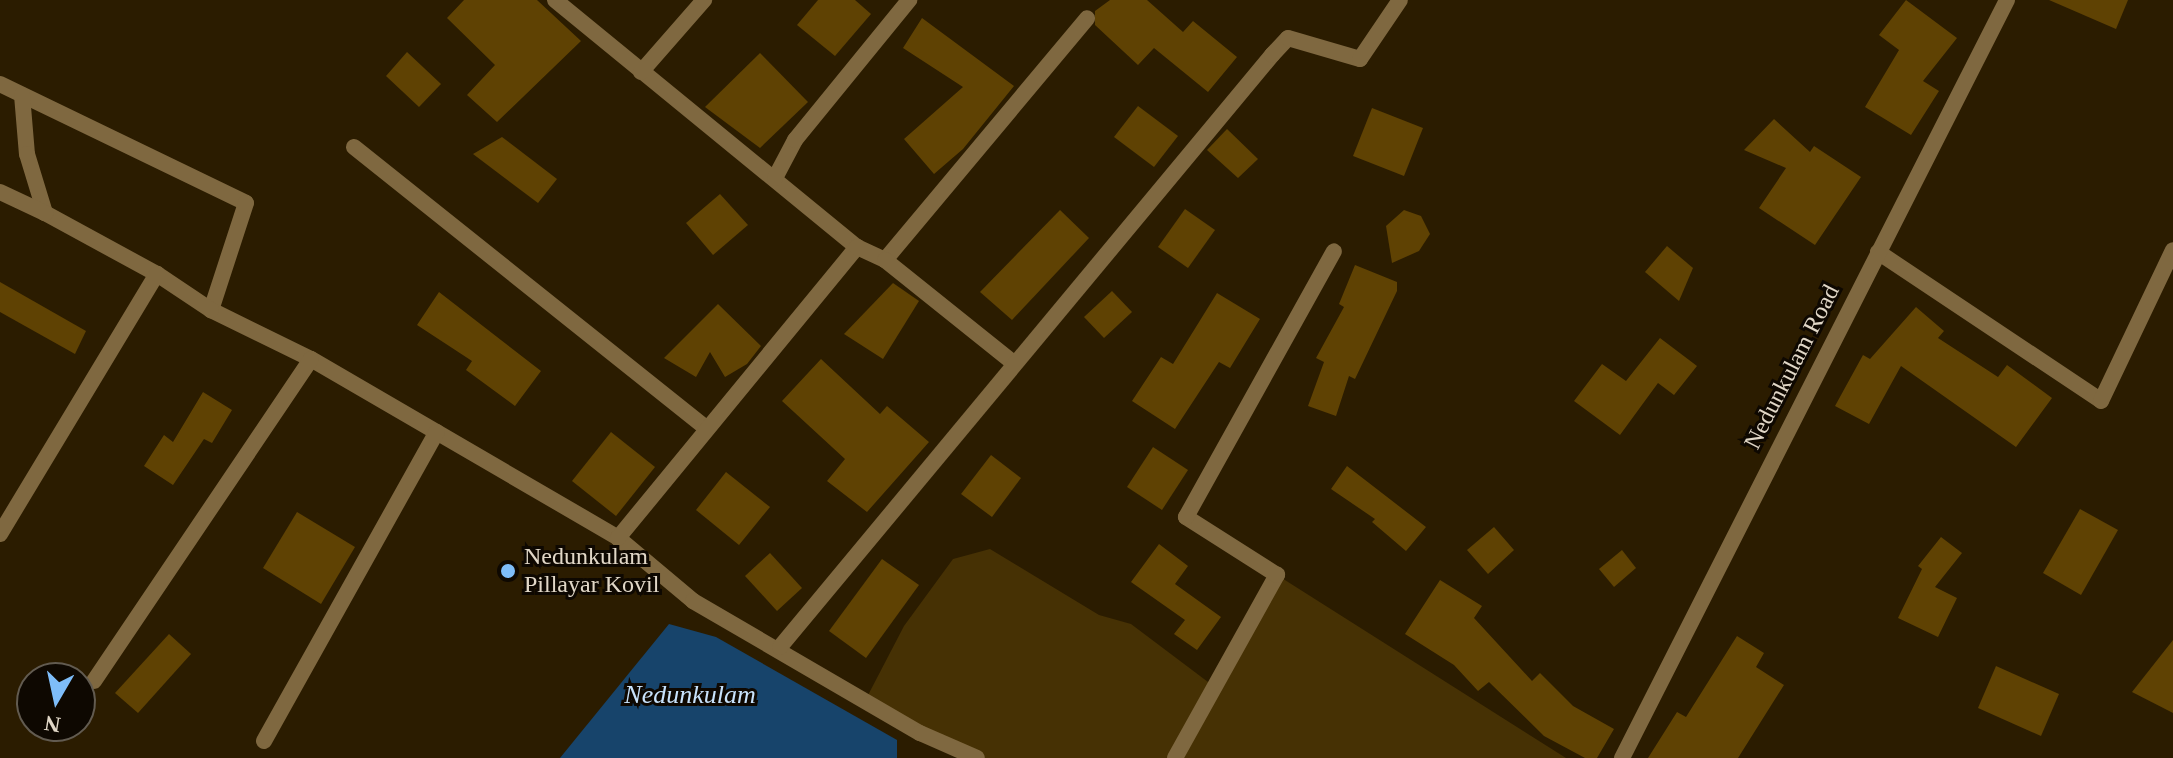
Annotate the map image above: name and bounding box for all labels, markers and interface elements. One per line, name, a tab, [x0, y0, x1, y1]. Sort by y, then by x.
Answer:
street label: Nedunkulam Road	[1738, 280, 1846, 454]
place label: Nedunkulam Pillayar Kovil	[524, 543, 659, 599]
marker: Nedunkulam Pillayar Kovil	[499, 562, 517, 580]
north arrow	[16, 662, 96, 742]
water label: Nedunkulam	[624, 679, 756, 711]
text: N	[43, 711, 62, 738]

